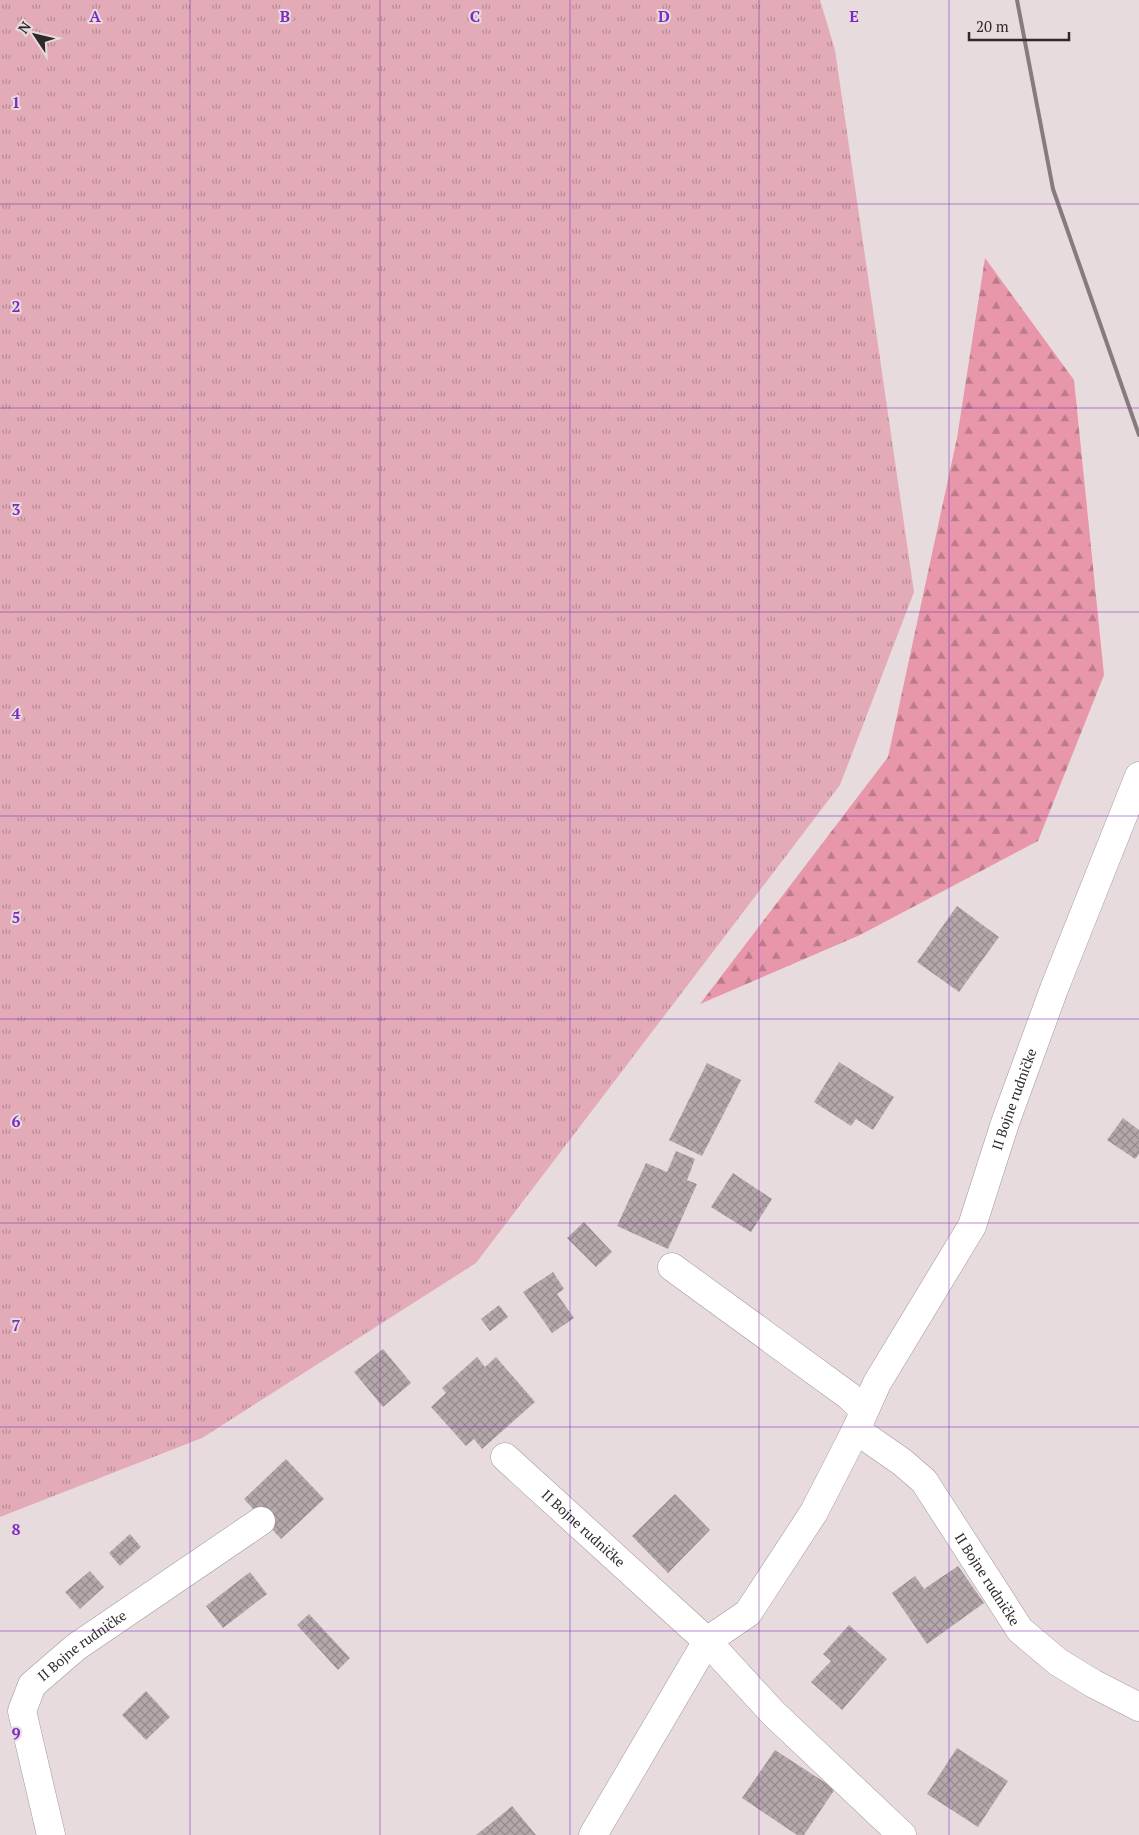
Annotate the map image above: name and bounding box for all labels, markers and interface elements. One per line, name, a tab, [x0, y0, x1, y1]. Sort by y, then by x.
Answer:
text: A	[89, 5, 101, 27]
text: B	[280, 5, 290, 27]
text: C	[470, 5, 480, 27]
text: D	[658, 5, 670, 27]
text: E	[849, 5, 859, 27]
north arrow	[10, 10, 60, 60]
scale bar	[969, 10, 1069, 42]
text: 20 m	[976, 16, 1009, 36]
text: N	[13, 17, 35, 37]
text: 1	[11, 91, 21, 113]
text: 2	[11, 295, 21, 317]
text: 3	[11, 498, 21, 520]
text: 4	[11, 702, 21, 724]
text: 5	[11, 906, 21, 928]
street label: II Bojne rudničke	[987, 1046, 1041, 1152]
text: 6	[11, 1110, 21, 1132]
text: 7	[11, 1314, 21, 1336]
street label: II Bojne rudničke	[538, 1485, 630, 1571]
text: 8	[11, 1518, 21, 1540]
street label: II Bojne rudničke	[951, 1529, 1025, 1629]
street label: II Bojne rudničke	[33, 1605, 130, 1685]
text: 9	[11, 1722, 21, 1744]

